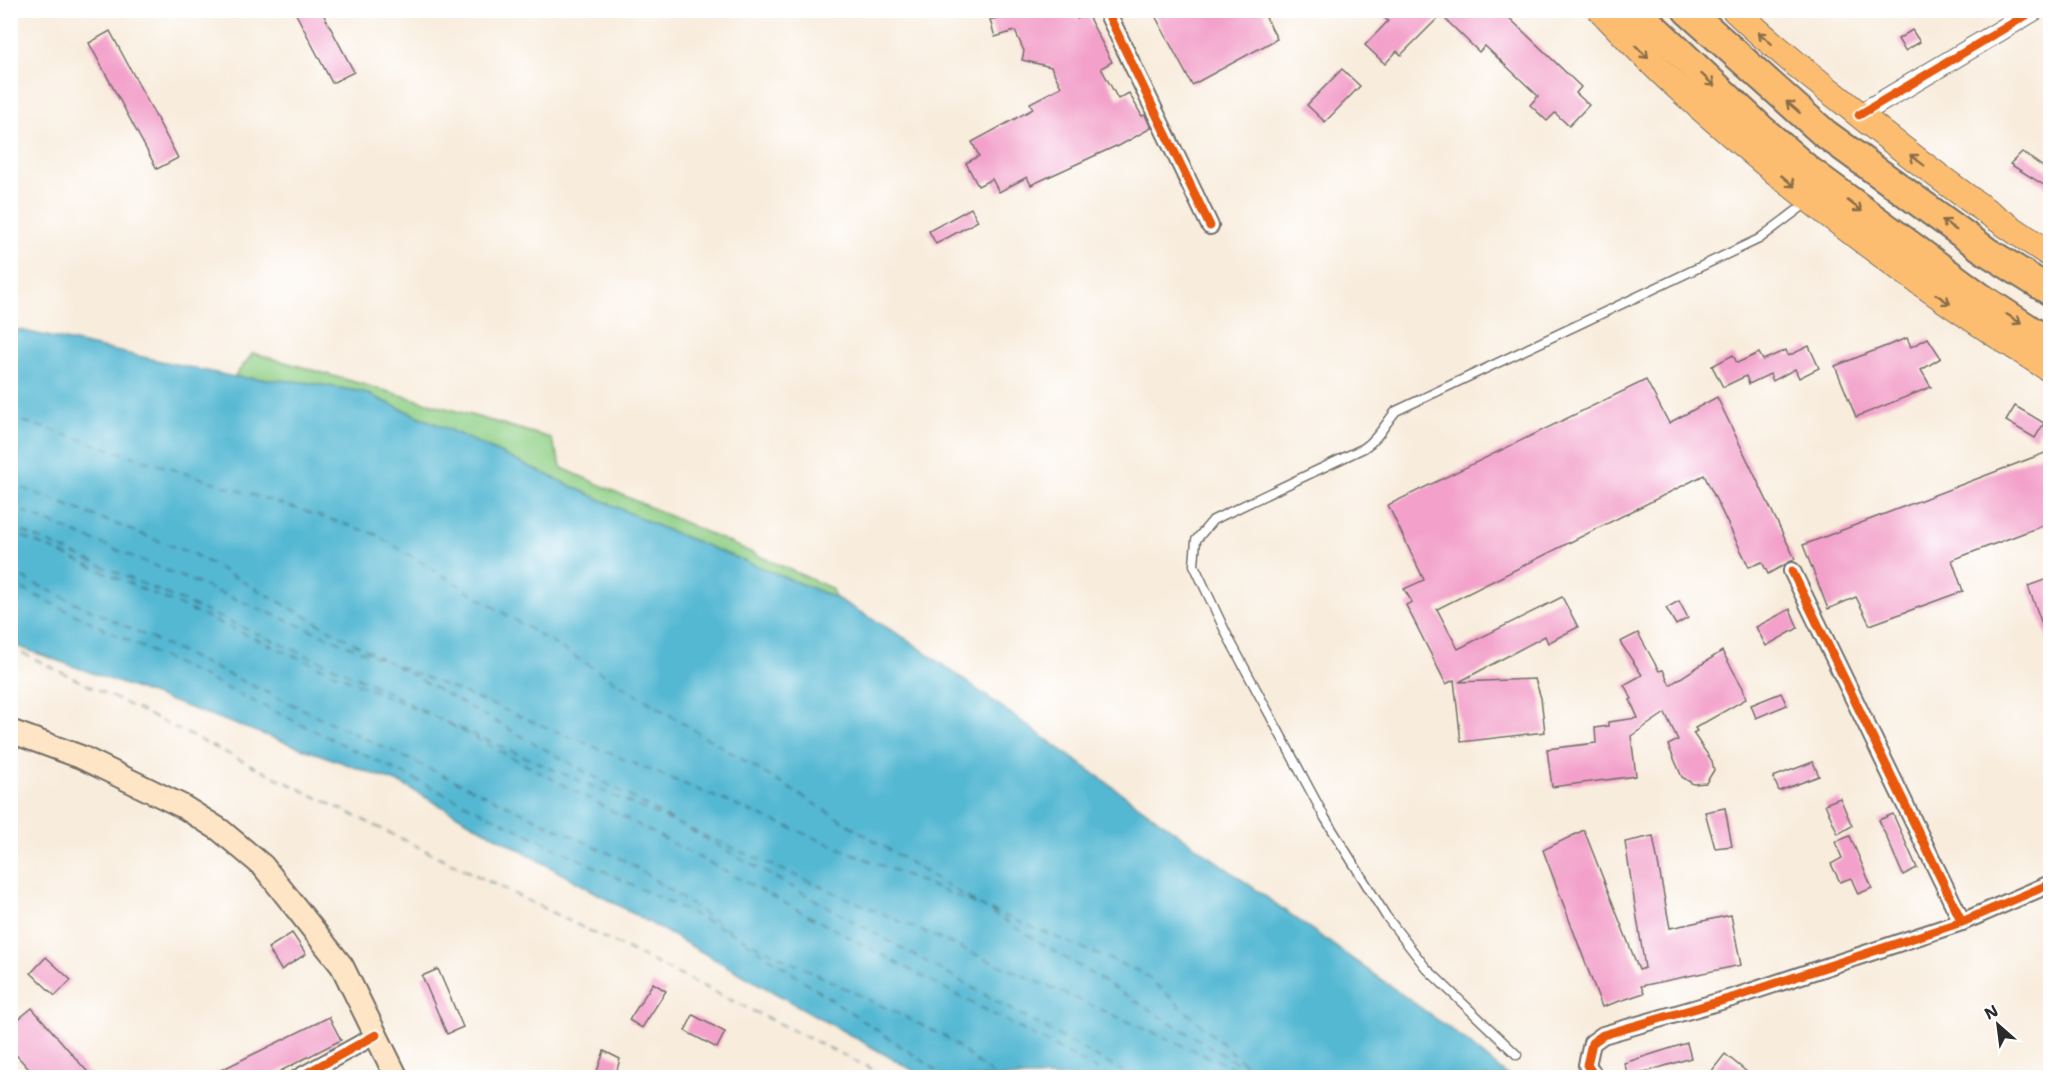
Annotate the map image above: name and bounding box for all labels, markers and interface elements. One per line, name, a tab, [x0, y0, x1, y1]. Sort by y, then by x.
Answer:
one-way arrow	[1758, 31, 1773, 45]
one-way arrow	[1634, 44, 1649, 59]
one-way arrow	[1700, 72, 1715, 87]
one-way arrow	[1786, 100, 1801, 114]
one-way arrow	[1909, 154, 1925, 167]
one-way arrow	[1780, 175, 1796, 188]
one-way arrow	[1847, 200, 1863, 213]
one-way arrow	[1941, 218, 1957, 231]
one-way arrow	[1935, 293, 1951, 305]
one-way arrow	[2006, 313, 2022, 325]
north arrow	[1968, 995, 2028, 1055]
text: N	[1981, 1000, 2002, 1024]

